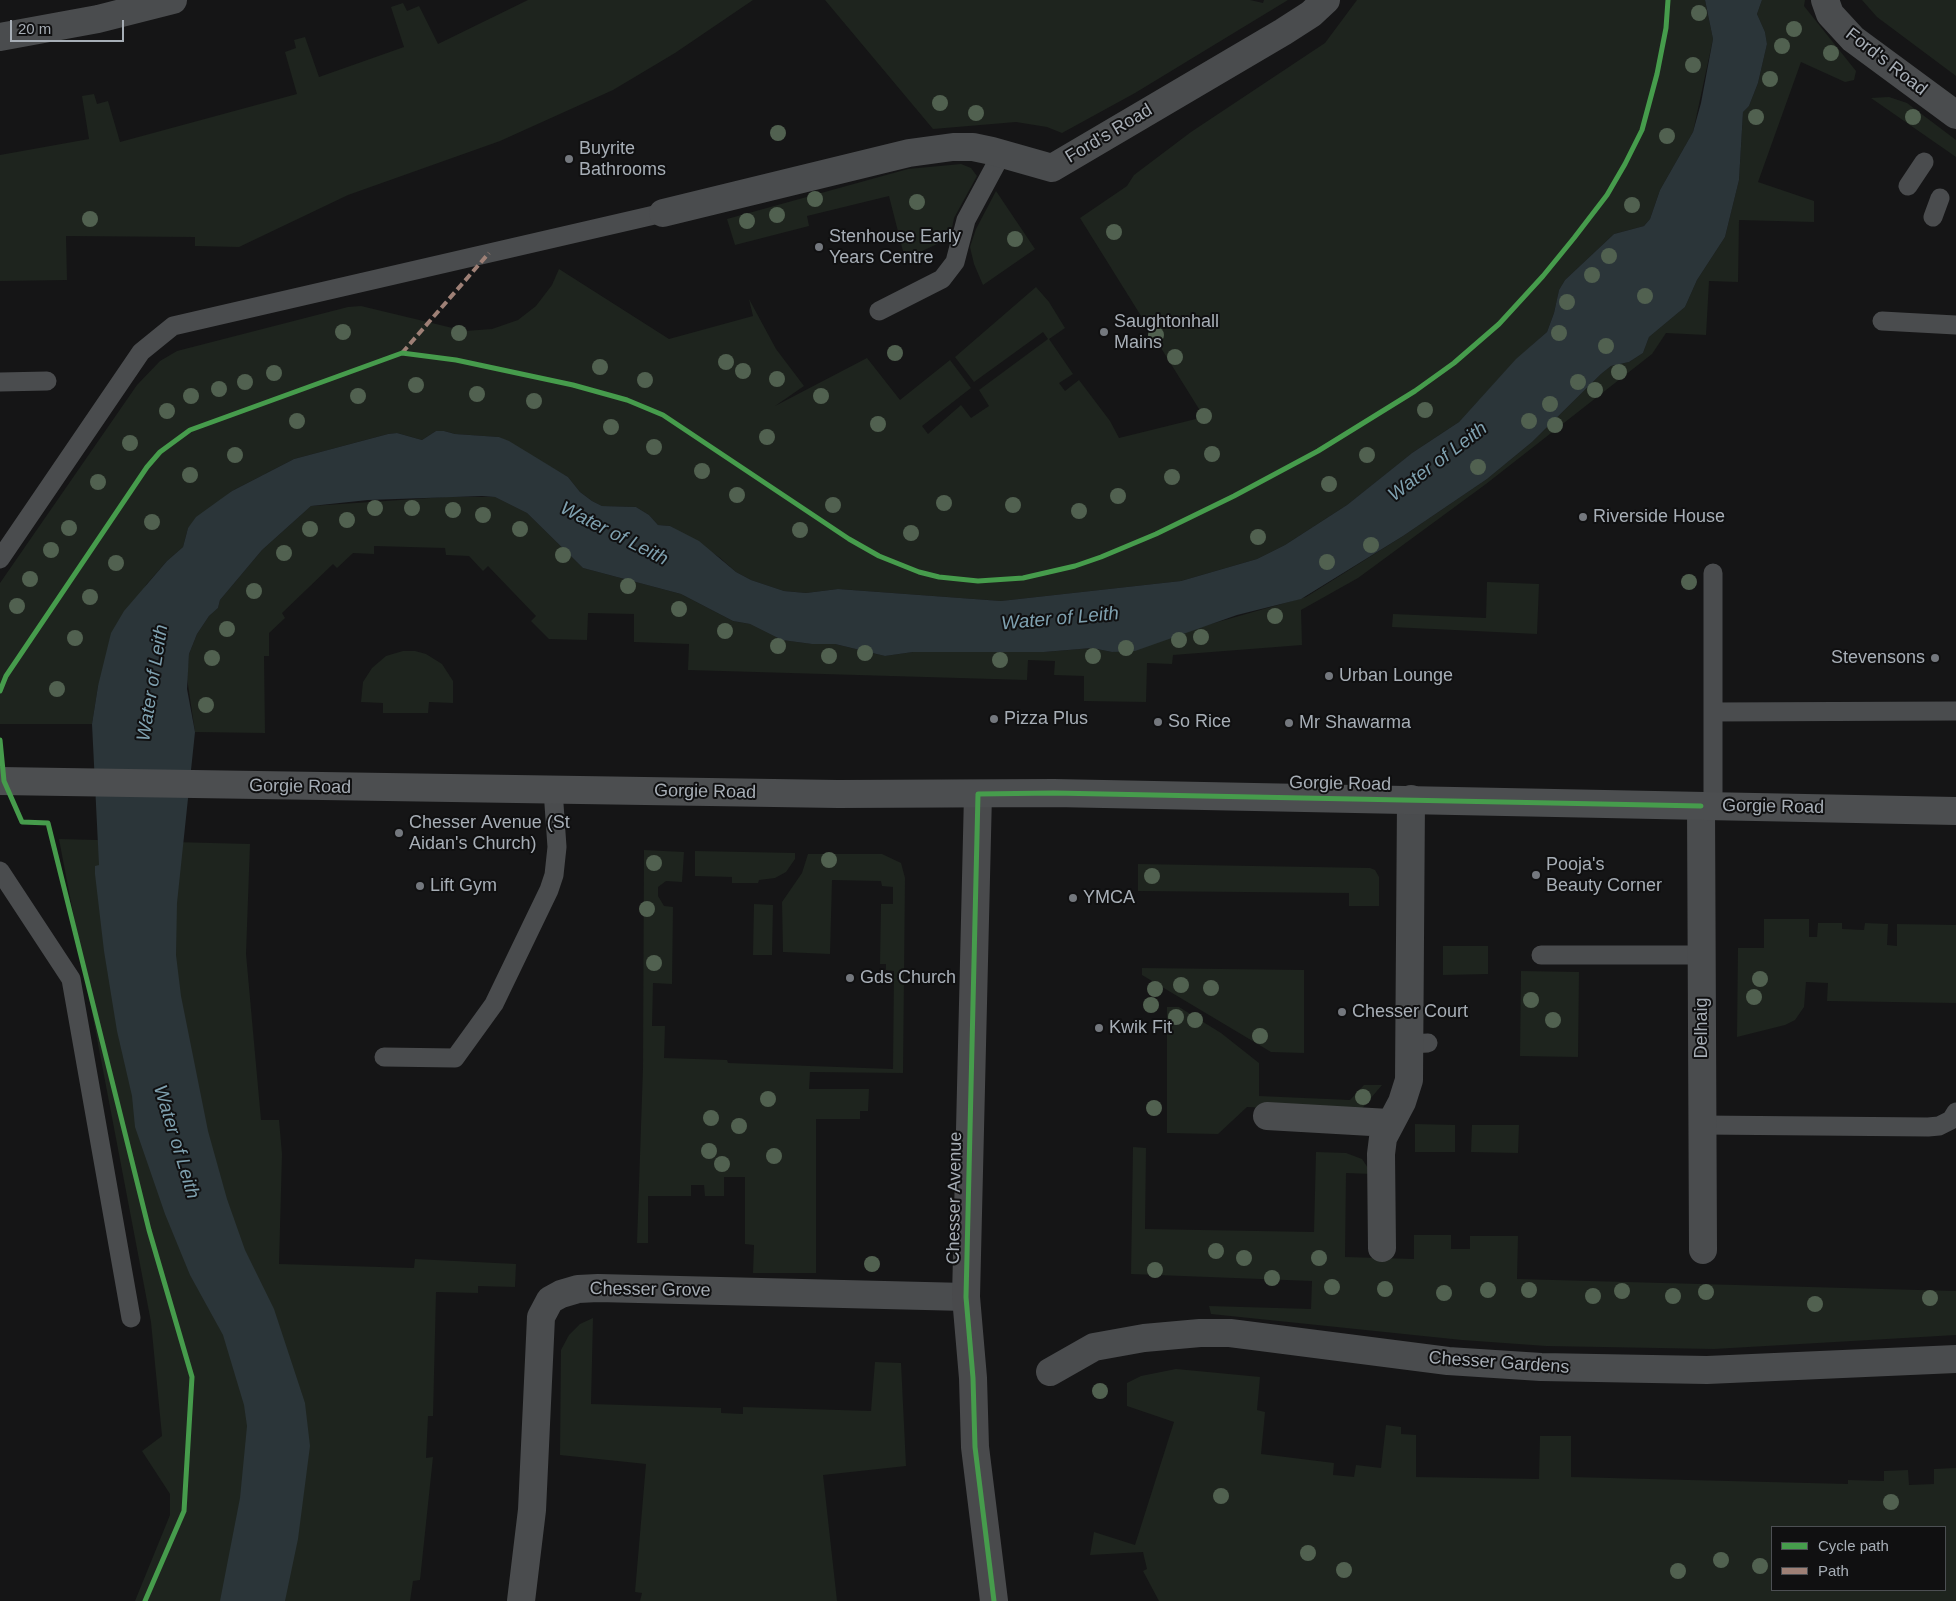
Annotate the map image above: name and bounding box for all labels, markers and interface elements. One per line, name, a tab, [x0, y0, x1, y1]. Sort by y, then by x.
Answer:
scale bar	[12, 10, 126, 42]
text: 20 m	[18, 20, 51, 37]
street label: Ford's Road	[1841, 23, 1931, 101]
street label: Ford's Road	[1062, 100, 1156, 168]
place label: Buyrite Bathrooms	[579, 138, 666, 180]
marker: Buyrite Bathrooms	[563, 153, 575, 165]
place label: Stenhouse Early Years Centre	[829, 226, 961, 268]
marker: Stenhouse Early Years Centre	[813, 241, 825, 253]
place label: Saughtonhall Mains	[1114, 311, 1219, 354]
marker: Saughtonhall Mains	[1098, 326, 1110, 338]
water label: Water of Leith	[1384, 417, 1492, 507]
water label: Water of Leith	[556, 497, 672, 571]
place label: Riverside House	[1593, 506, 1725, 528]
marker: Riverside House	[1577, 511, 1589, 523]
water label: Water of Leith	[1000, 603, 1120, 635]
water label: Water of Leith	[133, 623, 173, 743]
place label: Stevensons	[1831, 647, 1925, 669]
marker: Stevensons	[1929, 652, 1941, 664]
place label: Urban Lounge	[1339, 665, 1453, 687]
marker: Urban Lounge	[1323, 670, 1335, 682]
place label: Pizza Plus	[1004, 708, 1088, 730]
place label: So Rice	[1168, 711, 1231, 733]
place label: Mr Shawarma	[1299, 712, 1411, 734]
marker: Pizza Plus	[988, 713, 1000, 725]
marker: So Rice	[1152, 716, 1164, 728]
marker: Mr Shawarma	[1283, 717, 1295, 729]
street label: Gorgie Road	[1289, 772, 1391, 796]
street label: Gorgie Road	[249, 775, 351, 799]
street label: Gorgie Road	[654, 780, 756, 804]
street label: Gorgie Road	[1722, 795, 1824, 819]
place label: Chesser Avenue (St Aidan's Church)	[409, 812, 570, 854]
marker: Chesser Avenue (St Aidan's Church)	[393, 827, 405, 839]
place label: Pooja's Beauty Corner	[1546, 854, 1662, 896]
marker: Pooja's Beauty Corner	[1530, 869, 1542, 881]
place label: Lift Gym	[430, 875, 497, 897]
marker: Lift Gym	[414, 880, 426, 892]
place label: YMCA	[1083, 887, 1135, 909]
marker: YMCA	[1067, 892, 1079, 904]
place label: Gds Church	[860, 967, 956, 989]
marker: Gds Church	[844, 972, 856, 984]
street label: Delhaig	[1691, 997, 1713, 1059]
place label: Chesser Court	[1352, 1001, 1468, 1023]
marker: Chesser Court	[1336, 1006, 1348, 1018]
place label: Kwik Fit	[1109, 1017, 1172, 1039]
marker: Kwik Fit	[1093, 1022, 1105, 1034]
water label: Water of Leith	[148, 1082, 204, 1202]
street label: Chesser Avenue	[943, 1131, 967, 1265]
street label: Chesser Grove	[589, 1278, 711, 1302]
street label: Chesser Gardens	[1428, 1347, 1570, 1379]
legend	[1771, 1526, 1946, 1591]
text: Cycle path	[1818, 1537, 1889, 1554]
text: Path	[1818, 1562, 1849, 1579]

